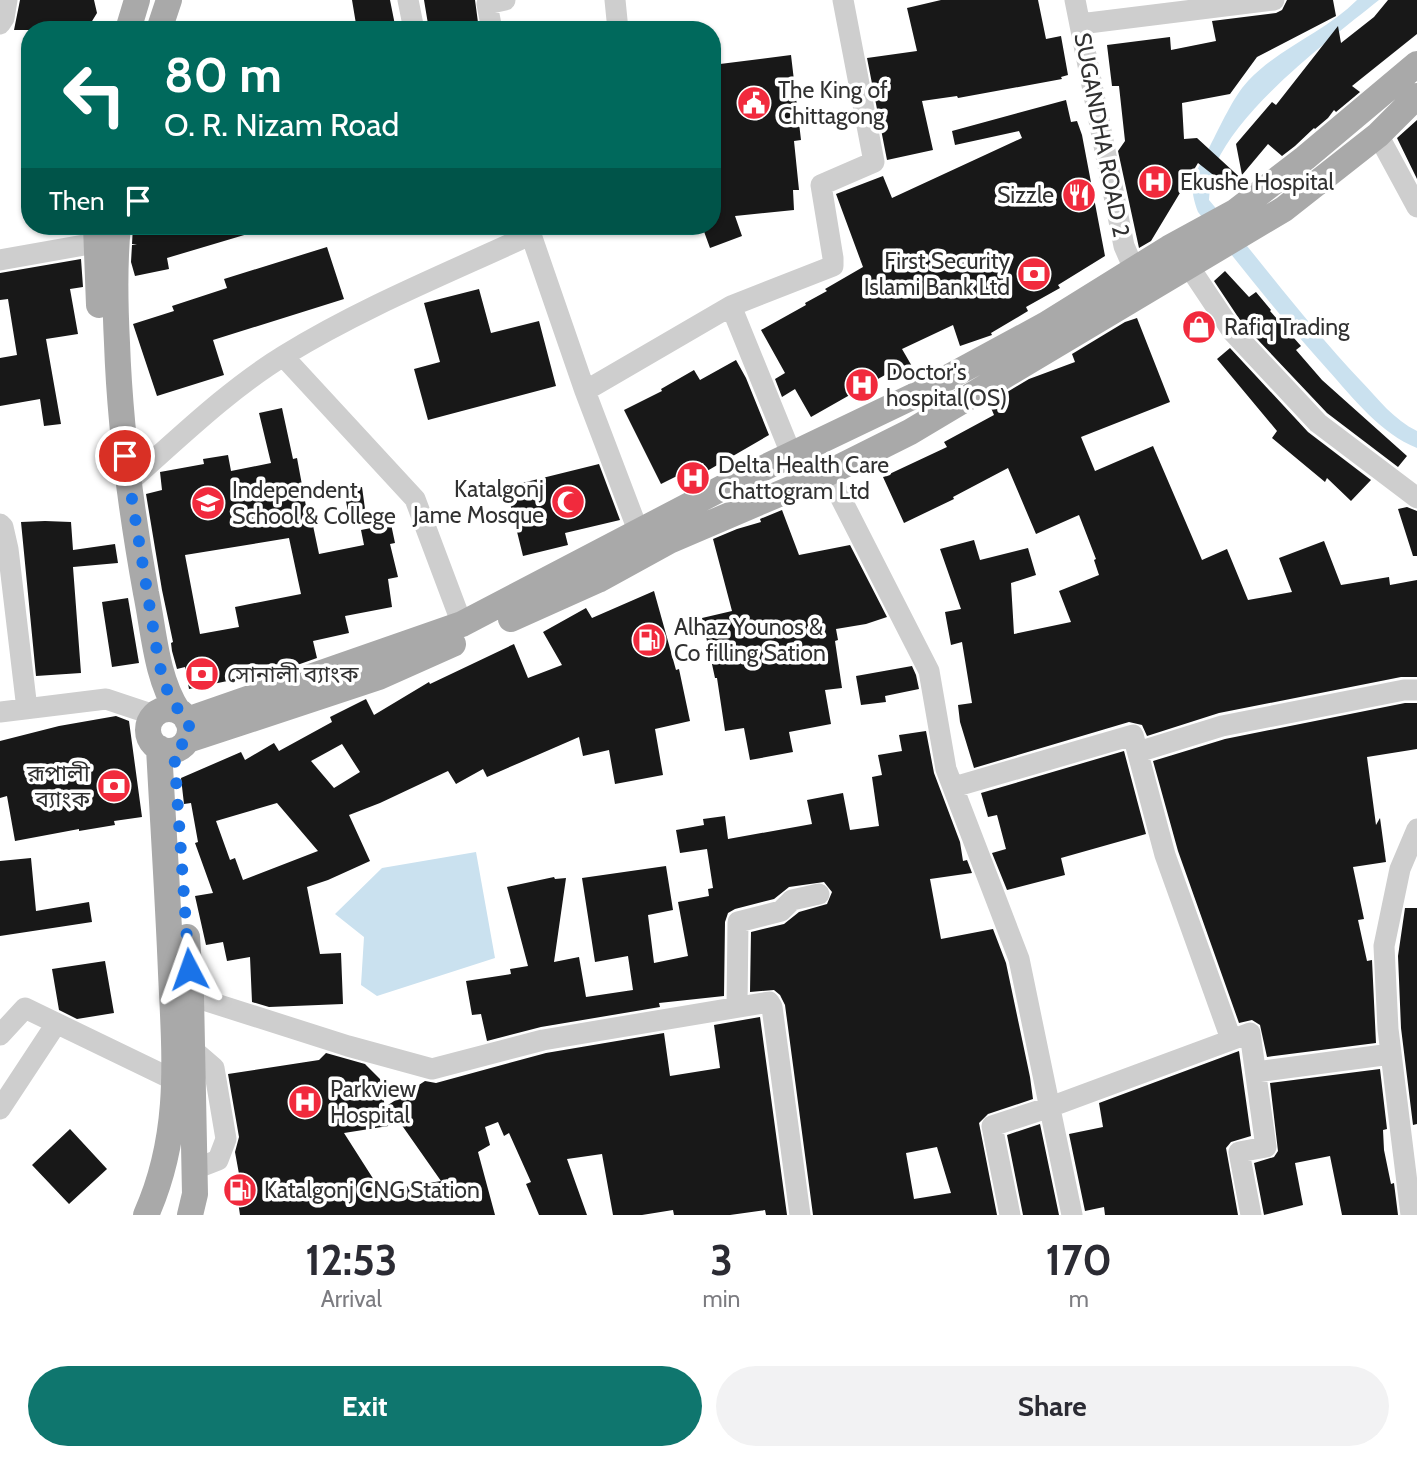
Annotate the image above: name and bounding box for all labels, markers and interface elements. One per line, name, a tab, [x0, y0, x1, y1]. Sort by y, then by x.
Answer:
street label: SUGANDHA ROAD 2	[1068, 30, 1136, 240]
text: 80 m	[164, 45, 282, 104]
icon: left	[49, 49, 140, 140]
place label: The King of Chittagong	[778, 76, 888, 130]
public building icon: The King of Chittagong	[735, 84, 773, 122]
text: O. R. Nizam Road	[164, 105, 399, 144]
hospital icon: Ekushe Hospital	[1136, 163, 1174, 201]
place label: Ekushe Hospital	[1180, 168, 1335, 196]
restaurant icon: Sizzle	[1060, 176, 1098, 214]
place label: Sizzle	[997, 181, 1054, 209]
icon: arrive	[119, 182, 157, 220]
text: Then	[49, 185, 105, 217]
place label: First Security Islami Bank Ltd	[864, 247, 1010, 301]
bank icon: First Security Islami Bank Ltd	[1015, 255, 1053, 293]
shop icon: Rafiq Trading	[1180, 308, 1218, 346]
place label: Rafiq Trading	[1224, 313, 1350, 341]
place label: Doctor's hospital(OS)	[886, 358, 1007, 412]
hospital icon: Doctor's hospital(OS)	[843, 366, 881, 404]
pin	[95, 426, 155, 486]
icon: arrive	[106, 437, 144, 475]
place label: Delta Health Care Chattogram Ltd	[718, 451, 889, 505]
hospital icon: Delta Health Care Chattogram Ltd	[674, 459, 712, 497]
place label: Katalgonj Jame Mosque	[412, 475, 544, 529]
place label: Independent School & College	[232, 476, 396, 530]
mosque icon: Katalgonj Jame Mosque	[549, 483, 587, 521]
school or university icon: Independent School & College	[189, 484, 227, 522]
place label: Alhaz Younos & Co filling Sation	[674, 613, 826, 667]
fuel station icon: Alhaz Younos & Co filling Sation	[630, 621, 668, 659]
bank icon: সোনালী ব্যাংক	[183, 655, 221, 693]
place label: সোনালী ব্যাংক	[227, 660, 359, 688]
place label: রূপালী ব্যাংক	[26, 759, 91, 813]
bank icon: রূপালী ব্যাংক	[95, 767, 133, 805]
position arrow	[152, 932, 226, 1006]
place label: Parkview Hospital	[330, 1075, 416, 1129]
hospital icon: Parkview Hospital	[286, 1083, 324, 1121]
fuel station icon: Katalgonj CNG Station	[221, 1171, 259, 1209]
place label: Katalgonj CNG Station	[264, 1176, 480, 1204]
text: 12:53	[305, 1234, 397, 1286]
text: 3	[710, 1234, 733, 1286]
text: 170	[1046, 1234, 1112, 1286]
text: Arrival	[321, 1285, 382, 1313]
text: min	[703, 1285, 740, 1313]
text: m	[1069, 1285, 1089, 1313]
button: Exit	[28, 1366, 702, 1446]
button: Share	[716, 1366, 1389, 1446]

